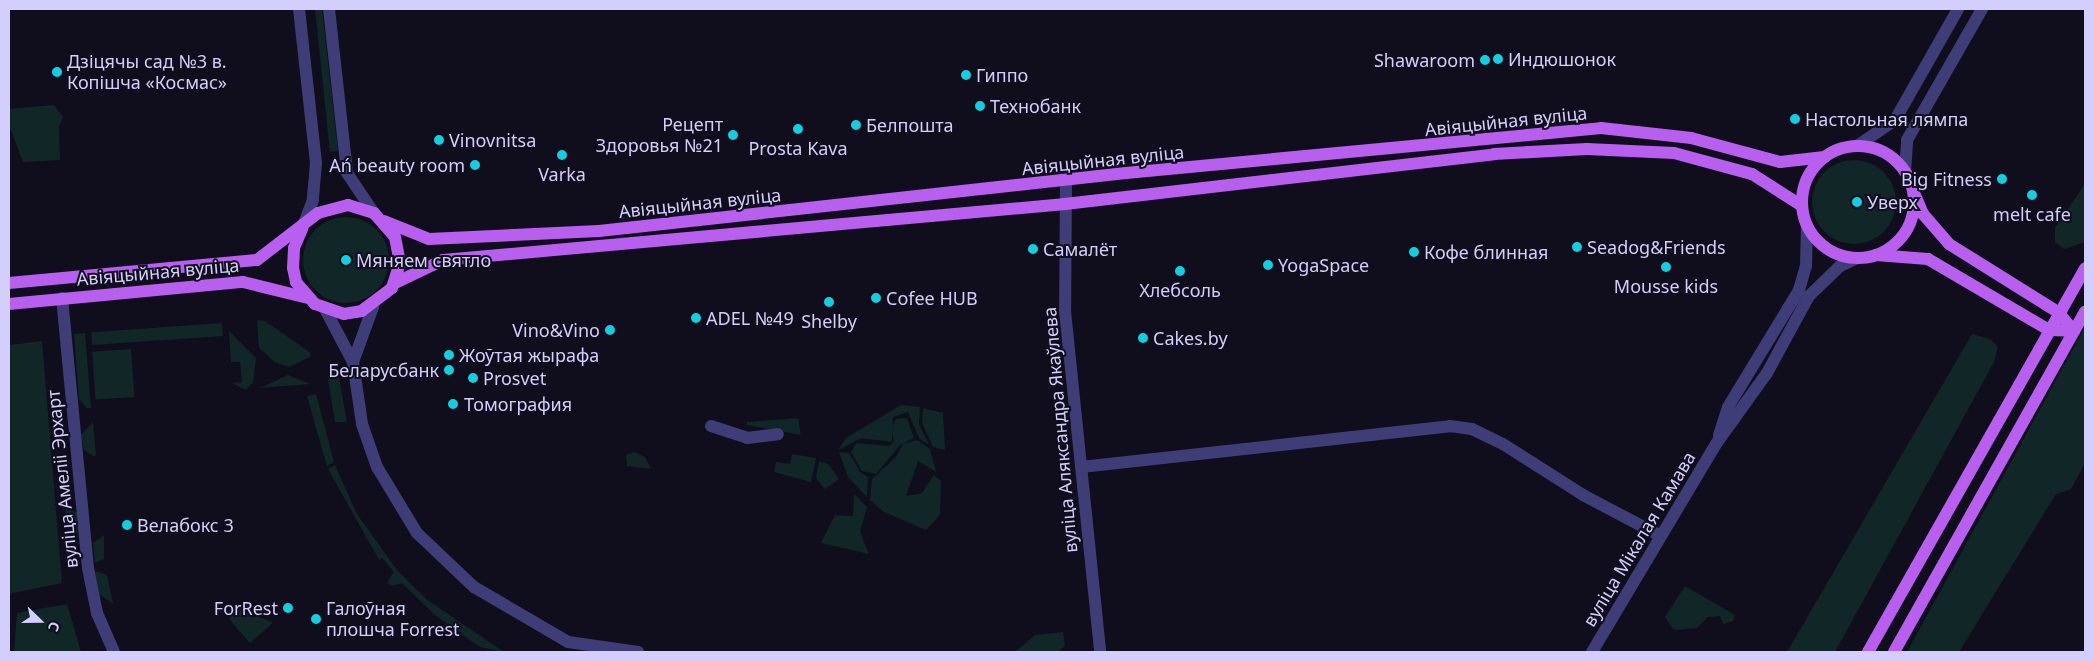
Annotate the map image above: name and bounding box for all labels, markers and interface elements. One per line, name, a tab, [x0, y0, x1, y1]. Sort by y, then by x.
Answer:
place label: Индюшонок	[1508, 48, 1616, 70]
place label: Shawaroom	[1374, 49, 1475, 71]
place label: Дзіцячы сад №3 в. Копішча «Космас»	[67, 51, 227, 94]
marker: Индюшонок	[1492, 53, 1504, 65]
marker: Shawaroom	[1479, 54, 1491, 66]
place label: Гиппо	[976, 64, 1028, 86]
marker: Дзіцячы сад №3 в. Копішча «Космас»	[51, 66, 63, 78]
marker: Гиппо	[960, 69, 972, 81]
place label: Технобанк	[990, 95, 1081, 117]
marker: Технобанк	[974, 100, 986, 112]
street label: Авіяцыйная вуліца	[1424, 102, 1588, 140]
place label: Настольная лямпа	[1805, 108, 1968, 130]
marker: Настольная лямпа	[1789, 113, 1801, 125]
place label: Рецепт Здоровья №21	[596, 114, 723, 156]
place label: Белпошта	[866, 114, 954, 136]
marker: Белпошта	[850, 119, 862, 131]
marker: Prosta Kava	[792, 123, 804, 135]
place label: Vinovnitsa	[449, 129, 536, 151]
marker: Рецепт Здоровья №21	[727, 129, 739, 141]
marker: Vinovnitsa	[433, 134, 445, 146]
place label: Prosta Kava	[748, 137, 848, 159]
street label: Авіяцыйная вуліца	[1021, 141, 1185, 179]
marker: Varka	[556, 149, 568, 161]
place label: Ań beauty room	[329, 154, 465, 176]
marker: Ań beauty room	[469, 159, 481, 171]
place label: Varka	[538, 163, 586, 185]
place label: Big Fitness	[1901, 168, 1992, 190]
marker: Big Fitness	[1996, 173, 2008, 185]
street label: Авіяцыйная вуліца	[618, 184, 782, 222]
marker: melt cafe	[2026, 189, 2038, 201]
place label: Уверх	[1867, 191, 1918, 213]
marker: Уверх	[1851, 196, 1863, 208]
place label: melt cafe	[1993, 203, 2071, 225]
place label: Seadog&Friends	[1587, 236, 1726, 258]
place label: Самалёт	[1043, 238, 1117, 260]
place label: Кофе блинная	[1424, 241, 1548, 263]
marker: Seadog&Friends	[1571, 241, 1583, 253]
marker: Самалёт	[1027, 243, 1039, 255]
marker: Кофе блинная	[1408, 246, 1420, 258]
place label: Мяняем святло	[356, 249, 491, 271]
street label: Авіяцыйная вуліца	[76, 254, 240, 290]
marker: Мяняем святло	[340, 254, 352, 266]
place label: YogaSpace	[1278, 254, 1369, 276]
marker: YogaSpace	[1262, 259, 1274, 271]
marker: Mousse kids	[1660, 261, 1672, 273]
marker: Хлебсоль	[1174, 265, 1186, 277]
place label: Mousse kids	[1614, 275, 1718, 297]
place label: Хлебсоль	[1139, 279, 1221, 301]
place label: Cofee HUB	[886, 287, 978, 309]
marker: Cofee HUB	[870, 292, 882, 304]
marker: Shelby	[823, 296, 835, 308]
street label: вуліца Аляксандра Якаўлева	[1038, 306, 1082, 554]
place label: ADEL №49	[706, 307, 794, 329]
place label: Shelby	[801, 310, 857, 332]
marker: ADEL №49	[690, 312, 702, 324]
place label: Vino&Vino	[512, 319, 600, 341]
marker: Vino&Vino	[604, 324, 616, 336]
place label: Cakes.by	[1153, 327, 1228, 349]
marker: Cakes.by	[1137, 332, 1149, 344]
place label: Жоўтая жырафа	[459, 344, 599, 366]
marker: Жоўтая жырафа	[443, 349, 455, 361]
place label: Беларусбанк	[328, 359, 439, 381]
marker: Беларусбанк	[443, 364, 455, 376]
place label: Prosvet	[483, 367, 546, 389]
marker: Prosvet	[467, 372, 479, 384]
street label: вуліца Амеліі Эрхарт	[42, 389, 82, 569]
place label: Томография	[464, 393, 572, 415]
marker: Томография	[446, 397, 460, 411]
street label: вуліца Мікалая Камава	[1578, 448, 1700, 630]
place label: Велабокс 3	[137, 514, 234, 536]
marker: Велабокс 3	[121, 519, 133, 531]
north arrow	[15, 596, 65, 646]
place label: ForRest	[214, 597, 278, 619]
place label: Галоўная плошча Forrest	[326, 598, 460, 640]
marker: ForRest	[282, 602, 294, 614]
marker: Галоўная плошча Forrest	[310, 613, 322, 625]
text: С	[44, 619, 65, 635]

